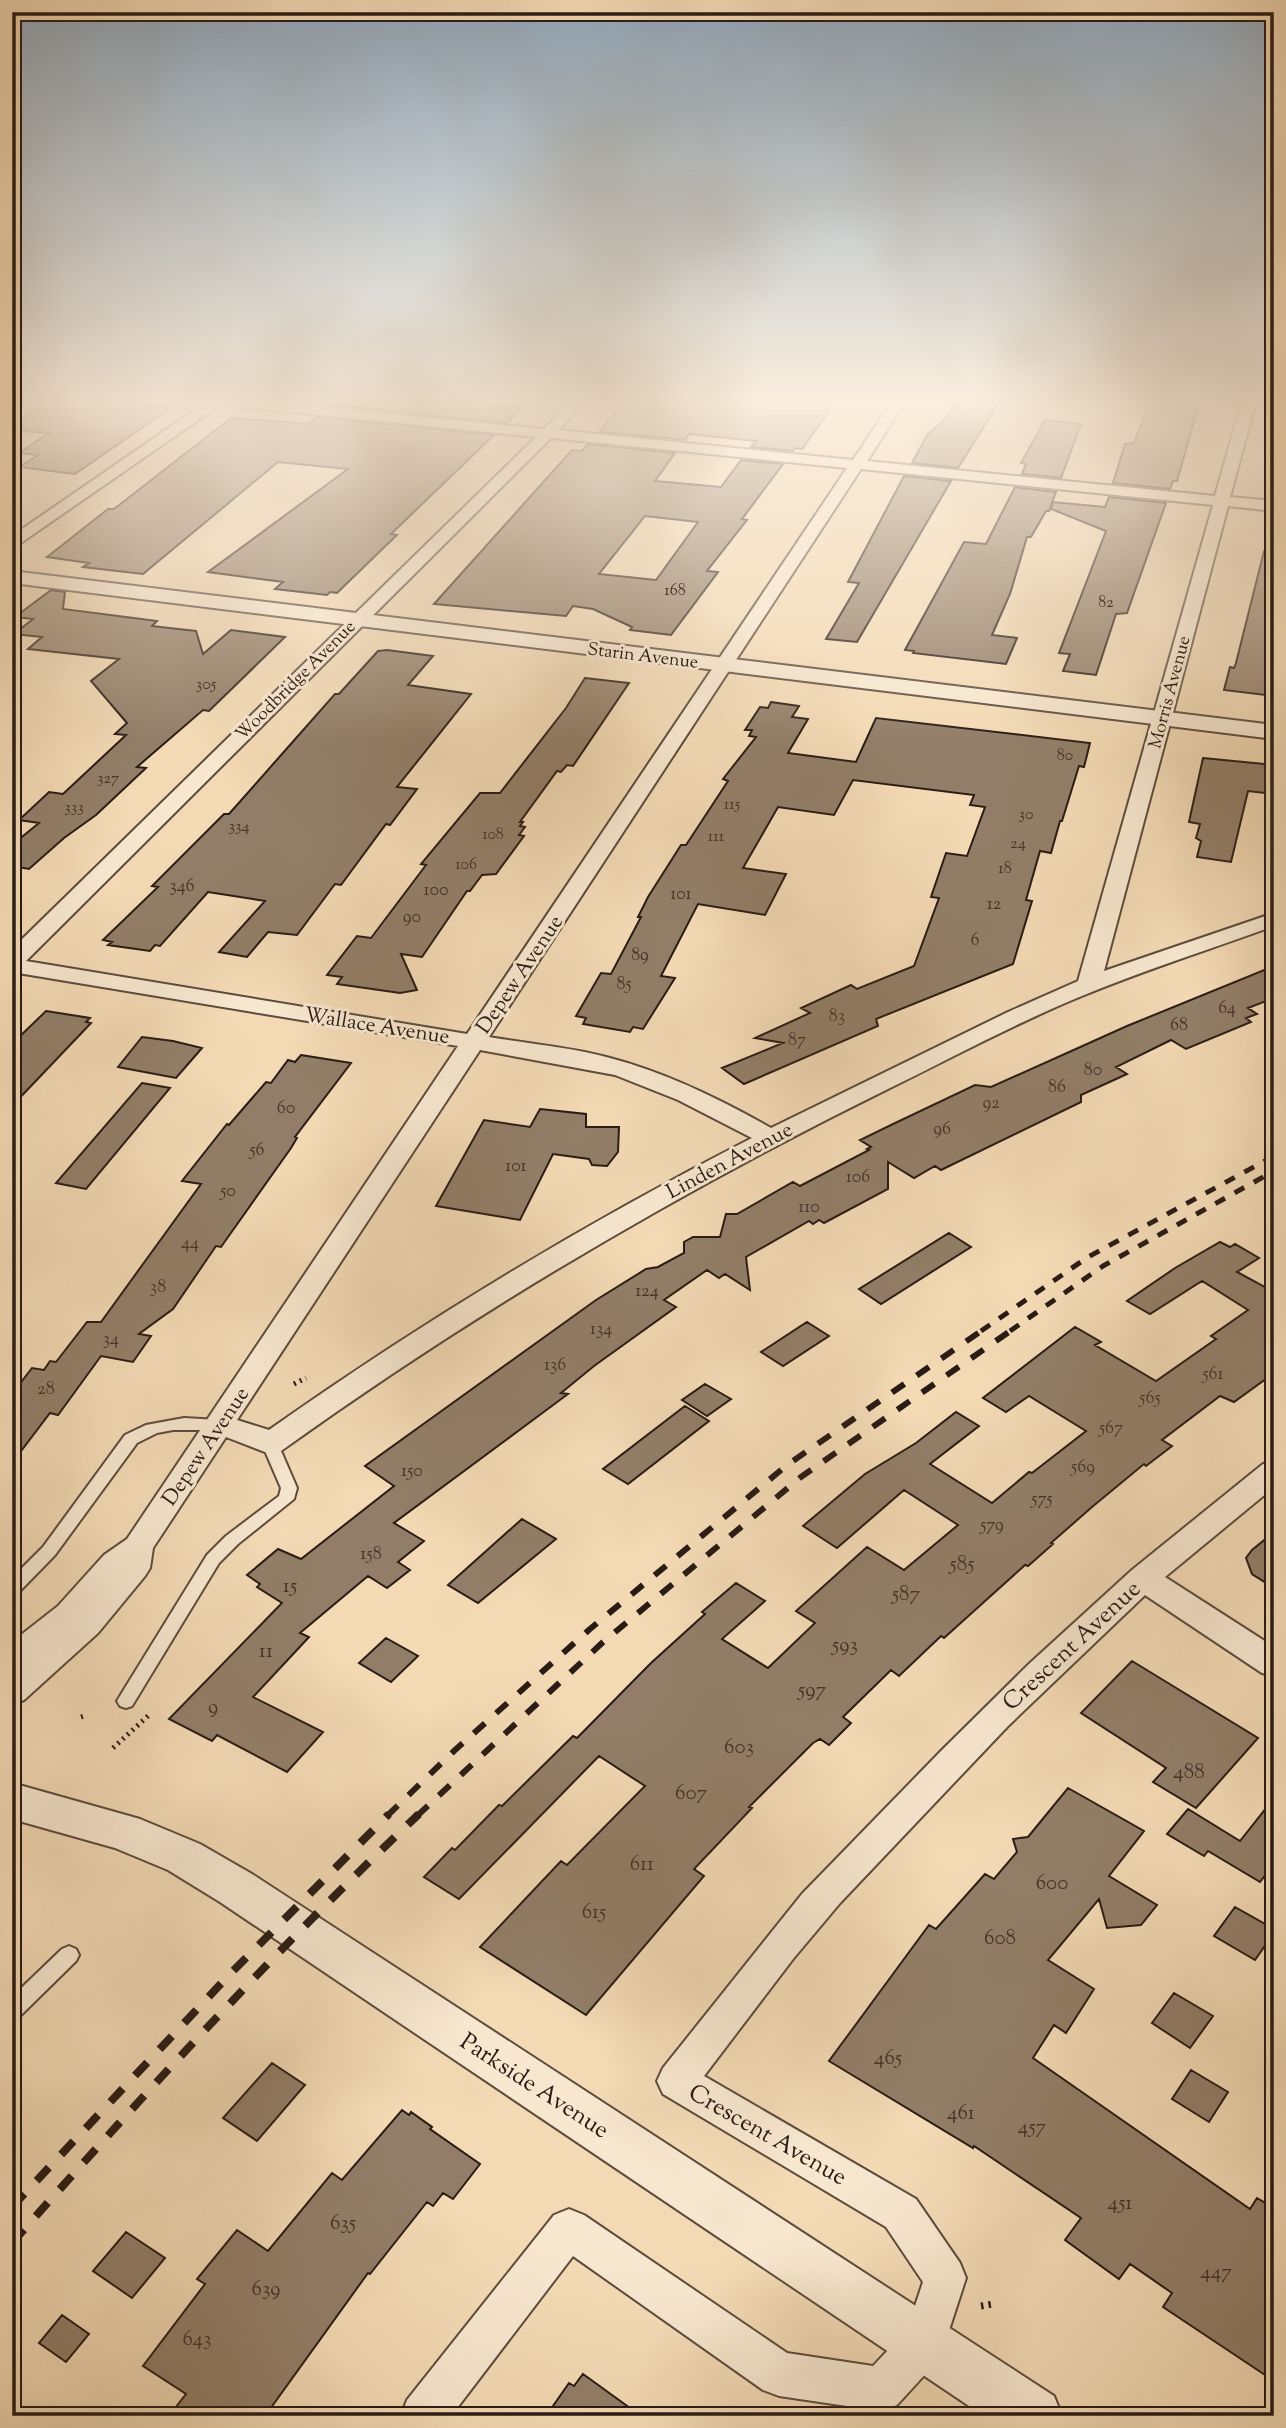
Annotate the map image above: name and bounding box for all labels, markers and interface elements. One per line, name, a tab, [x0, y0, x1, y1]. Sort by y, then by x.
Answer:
house number: 168	[664, 580, 686, 603]
house number: 82	[1098, 592, 1114, 615]
street label: Woodbridge Avenue	[230, 615, 362, 747]
street label: Morris Avenue	[1143, 633, 1198, 752]
street label: Starin Avenue	[586, 637, 700, 677]
house number: 305	[196, 674, 217, 697]
house number: 80	[1057, 745, 1073, 768]
house number: 327	[97, 768, 119, 791]
house number: 115	[724, 794, 741, 817]
house number: 333	[64, 797, 84, 820]
house number: 30	[1019, 804, 1033, 827]
house number: 334	[229, 816, 250, 839]
house number: 108	[482, 824, 504, 847]
house number: 111	[708, 826, 725, 849]
house number: 24	[1010, 833, 1026, 856]
house number: 106	[455, 854, 477, 877]
house number: 18	[998, 858, 1012, 881]
house number: 346	[169, 874, 195, 900]
house number: 100	[424, 878, 448, 904]
house number: 101	[670, 882, 692, 908]
house number: 12	[987, 892, 1002, 918]
house number: 90	[403, 905, 421, 931]
street label: Depew Avenue	[470, 910, 572, 1041]
house number: 6	[971, 928, 980, 954]
house number: 89	[631, 943, 649, 969]
house number: 85	[616, 972, 632, 998]
house number: 64	[1218, 996, 1236, 1022]
street label: Wallace Avenue	[302, 1001, 452, 1053]
house number: 83	[829, 1004, 845, 1030]
house number: 68	[1170, 1013, 1188, 1039]
house number: 87	[788, 1028, 806, 1054]
house number: 80	[1084, 1058, 1102, 1084]
house number: 86	[1048, 1075, 1066, 1101]
house number: 92	[982, 1091, 1000, 1117]
house number: 60	[277, 1096, 295, 1122]
street label: Linden Avenue	[661, 1116, 798, 1208]
house number: 96	[933, 1117, 951, 1143]
house number: 56	[248, 1138, 265, 1164]
house number: 101	[505, 1154, 527, 1180]
house number: 106	[846, 1165, 870, 1191]
house number: 50	[219, 1179, 236, 1205]
house number: 110	[798, 1195, 820, 1221]
house number: 44	[181, 1231, 199, 1257]
house number: 38	[150, 1275, 166, 1301]
house number: 124	[635, 1279, 659, 1305]
house number: 134	[590, 1317, 612, 1343]
house number: 34	[103, 1327, 119, 1353]
house number: 136	[544, 1353, 566, 1379]
house number: 561	[1201, 1362, 1224, 1388]
house number: 28	[37, 1377, 55, 1403]
street label: Depew Avenue	[156, 1382, 258, 1513]
house number: 565	[1138, 1386, 1161, 1412]
house number: 567	[1098, 1416, 1123, 1442]
house number: 569	[1070, 1455, 1095, 1481]
house number: 150	[401, 1459, 423, 1485]
house number: 575	[1030, 1487, 1053, 1513]
house number: 579	[979, 1513, 1004, 1539]
house number: 158	[360, 1542, 382, 1568]
house number: 585	[949, 1550, 974, 1580]
house number: 15	[283, 1572, 297, 1602]
street label: Crescent Avenue	[996, 1573, 1149, 1720]
house number: 587	[891, 1580, 921, 1610]
house number: 593	[831, 1631, 858, 1661]
house number: 11	[259, 1637, 273, 1667]
house number: 597	[797, 1676, 826, 1706]
house number: 9	[208, 1693, 218, 1723]
house number: 603	[724, 1733, 754, 1763]
house number: 488	[1173, 1758, 1205, 1788]
house number: 607	[675, 1779, 708, 1809]
house number: 611	[630, 1850, 654, 1880]
house number: 600	[1036, 1869, 1068, 1899]
house number: 615	[582, 1898, 606, 1928]
house number: 608	[984, 1924, 1016, 1954]
street label: Parkside Avenue	[453, 2026, 615, 2148]
house number: 465	[874, 2044, 902, 2074]
street label: Crescent Avenue	[681, 2076, 853, 2195]
house number: 461	[947, 2099, 975, 2129]
house number: 457	[1018, 2113, 1047, 2143]
house number: 451	[1108, 2189, 1132, 2219]
house number: 635	[330, 2209, 356, 2239]
house number: 447	[1200, 2258, 1232, 2288]
house number: 639	[252, 2275, 280, 2305]
house number: 643	[182, 2325, 212, 2355]

